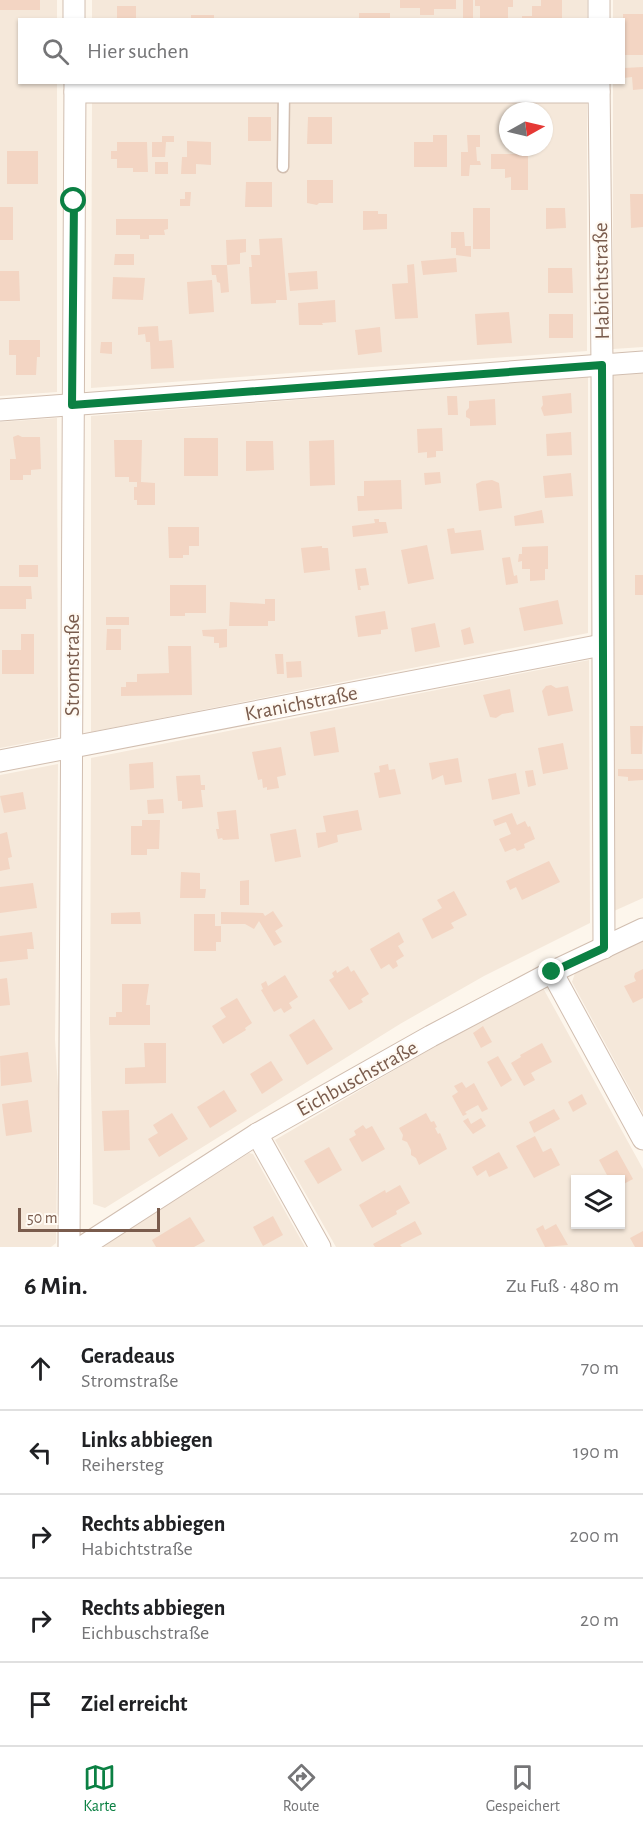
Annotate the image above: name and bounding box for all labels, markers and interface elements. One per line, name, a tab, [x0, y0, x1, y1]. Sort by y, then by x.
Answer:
search box	[18, 18, 625, 84]
icon: search	[39, 35, 72, 68]
text: Hier suchen	[87, 40, 189, 62]
north arrow	[499, 102, 553, 156]
route start	[60, 187, 86, 213]
street label: Habichtstraße	[590, 222, 613, 340]
street label: Stromstraße	[62, 614, 83, 716]
street label: Kranichstraße	[243, 682, 359, 725]
route end	[538, 958, 564, 984]
street label: Eichbuschstraße	[293, 1037, 421, 1120]
map controls	[571, 1175, 625, 1229]
button: layers	[571, 1175, 625, 1229]
scale bar	[18, 1205, 160, 1232]
text: 50 m	[27, 1210, 58, 1226]
text: 6 Min.	[24, 1273, 88, 1299]
text: Zu Fuß · 480 m	[506, 1276, 619, 1296]
text: Geradeaus	[81, 1345, 175, 1367]
icon: ahead	[24, 1352, 57, 1385]
text: 70 m	[581, 1358, 619, 1378]
text: Stromstraße	[81, 1371, 178, 1391]
text: Links abbiegen	[81, 1429, 213, 1451]
icon: left	[24, 1436, 57, 1469]
text: 190 m	[573, 1442, 619, 1462]
text: Reihersteg	[81, 1455, 164, 1475]
text: Rechts abbiegen	[81, 1513, 225, 1535]
icon: right	[24, 1520, 57, 1553]
text: 200 m	[569, 1526, 619, 1546]
text: Habichtstraße	[81, 1539, 193, 1559]
text: Rechts abbiegen	[81, 1597, 225, 1619]
icon: right	[24, 1604, 57, 1637]
text: 20 m	[580, 1610, 619, 1630]
text: Eichbuschstraße	[81, 1623, 209, 1643]
icon: arrive	[24, 1688, 57, 1721]
text: Ziel erreicht	[81, 1693, 188, 1715]
tab: Karte	[83, 1761, 116, 1816]
tab: Route	[283, 1761, 319, 1816]
tab: Gespeichert	[486, 1761, 560, 1816]

